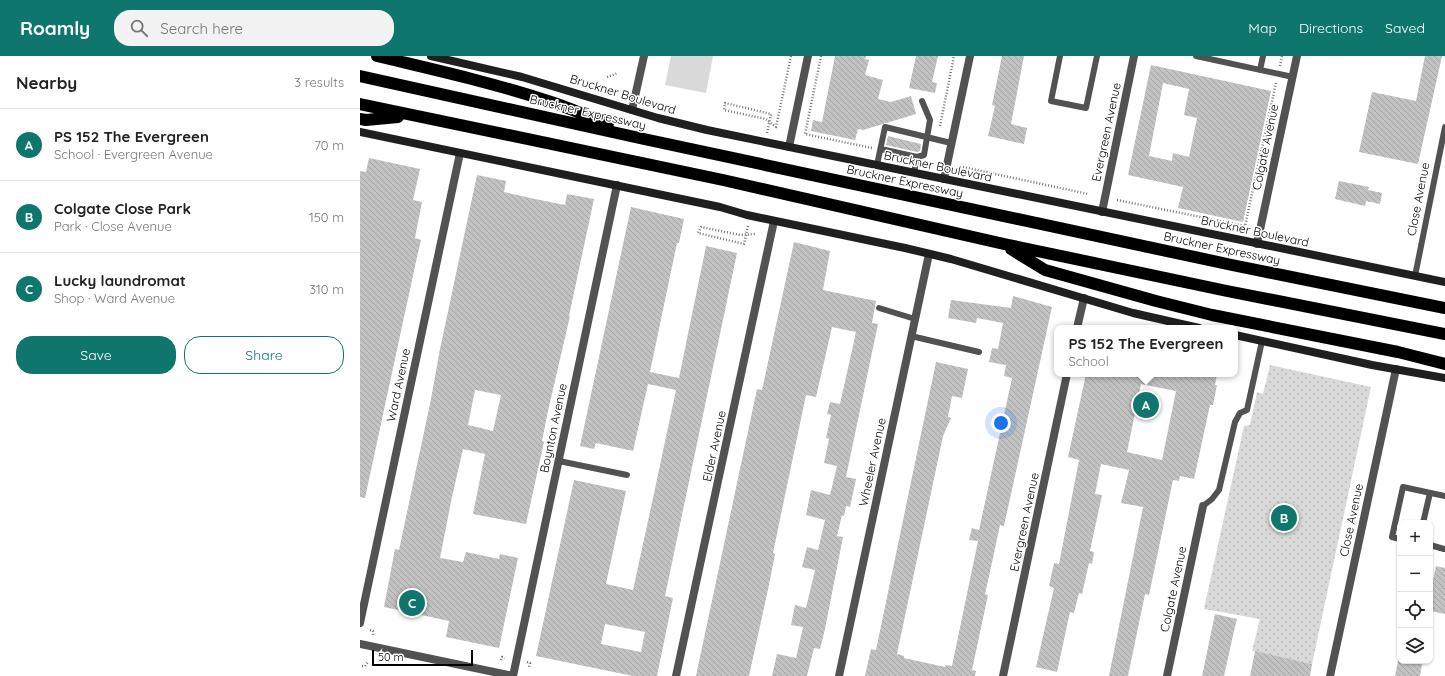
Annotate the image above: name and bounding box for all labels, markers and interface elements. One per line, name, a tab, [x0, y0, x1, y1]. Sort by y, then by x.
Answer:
search box	[114, 10, 394, 46]
text: Roamly	[20, 16, 90, 40]
icon: search	[128, 17, 150, 39]
text: Search here	[160, 19, 243, 38]
text: Map	[1248, 19, 1277, 37]
text: Directions	[1299, 19, 1363, 37]
text: Saved	[1385, 19, 1425, 37]
street label: Bruckner Boulevard	[568, 71, 678, 117]
text: Nearby	[16, 72, 77, 93]
text: 3 results	[294, 74, 344, 90]
street label: Evergreen Avenue	[1088, 81, 1124, 183]
street label: Bruckner Expressway	[528, 91, 648, 133]
street label: Colgate Avenue	[1249, 102, 1281, 191]
text: PS 152 The Evergreen	[54, 127, 209, 146]
text: A	[25, 137, 33, 153]
text: 70 m	[314, 137, 344, 153]
text: School · Evergreen Avenue	[54, 146, 213, 162]
street label: Bruckner Boulevard	[883, 147, 993, 185]
street label: Bruckner Expressway	[845, 161, 965, 201]
street label: Close Avenue	[1404, 161, 1433, 237]
text: Colgate Close Park	[54, 199, 191, 218]
text: B	[25, 209, 33, 225]
text: 150 m	[309, 209, 344, 225]
street label: Bruckner Boulevard	[1200, 212, 1310, 250]
text: Park · Close Avenue	[54, 218, 172, 234]
street label: Bruckner Expressway	[1162, 228, 1282, 268]
text: Lucky laundromat	[54, 271, 186, 290]
text: C	[25, 281, 33, 297]
text: 310 m	[309, 281, 344, 297]
text: Shop · Ward Avenue	[54, 290, 175, 306]
popup	[1054, 325, 1238, 377]
text: PS 152 The Evergreen	[1069, 334, 1223, 353]
button: Save	[16, 336, 176, 374]
button: Share	[184, 336, 344, 374]
street label: Ward Avenue	[383, 347, 413, 423]
text: School	[1069, 353, 1109, 369]
street label: Boynton Avenue	[536, 382, 570, 474]
pin: A	[1133, 390, 1159, 420]
street label: Elder Avenue	[699, 409, 729, 483]
your location	[991, 413, 1011, 433]
street label: Wheeler Avenue	[855, 416, 889, 508]
street label: Evergreen Avenue	[1006, 471, 1042, 573]
street label: Close Avenue	[1336, 482, 1366, 558]
pin: B	[1271, 503, 1297, 533]
map controls	[1397, 520, 1433, 664]
button: +	[1397, 520, 1433, 556]
street label: Colgate Avenue	[1157, 544, 1189, 633]
button: −	[1397, 556, 1433, 592]
pin: C	[399, 588, 425, 618]
button: locate	[1397, 592, 1433, 628]
button: layers	[1397, 628, 1433, 664]
scale bar	[372, 648, 473, 667]
text: 50 m	[378, 650, 404, 664]

